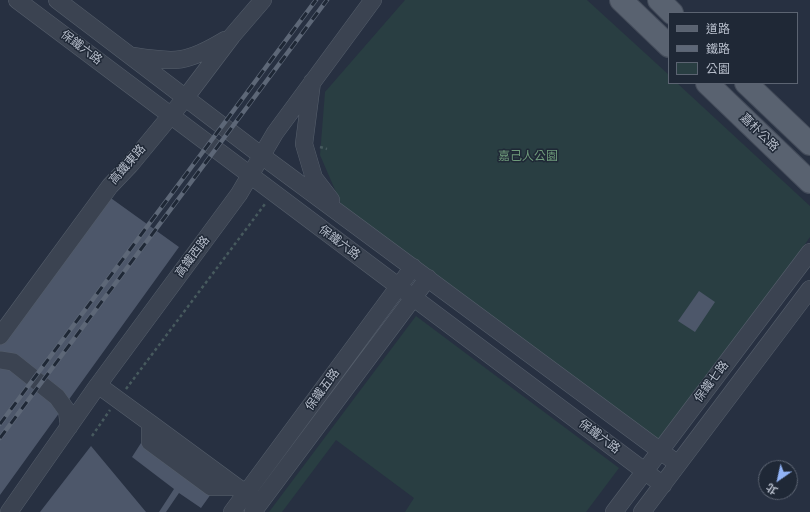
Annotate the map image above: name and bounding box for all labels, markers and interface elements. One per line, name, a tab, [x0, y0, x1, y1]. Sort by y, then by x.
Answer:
legend	[668, 12, 798, 84]
text: 道路	[706, 19, 730, 38]
street label: 保鐵六路	[57, 28, 105, 68]
text: 鐵路	[706, 39, 730, 58]
text: 公園	[706, 59, 730, 78]
street label: 嘉朴公路	[737, 111, 781, 155]
street label: 高鐵東路	[107, 142, 149, 188]
park label: 嘉己人公園	[498, 150, 558, 164]
street label: 保鐵六路	[315, 223, 363, 263]
street label: 高鐵西路	[173, 233, 213, 281]
street label: 保鐵七路	[692, 358, 732, 406]
street label: 保鐵五路	[303, 366, 343, 414]
street label: 保鐵六路	[575, 417, 623, 457]
north arrow	[758, 460, 798, 500]
text: 北	[763, 479, 781, 499]

